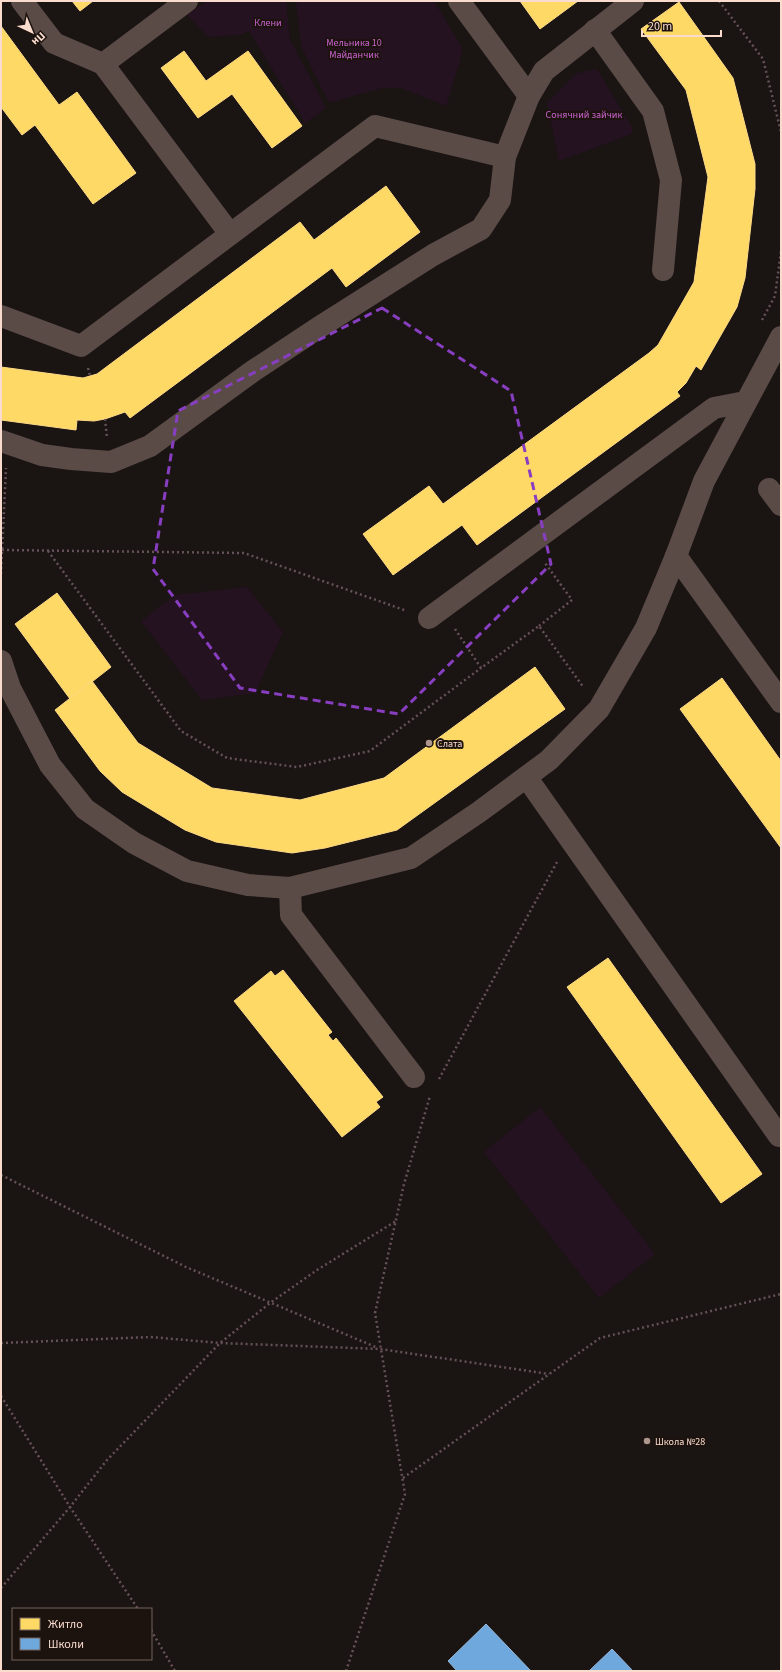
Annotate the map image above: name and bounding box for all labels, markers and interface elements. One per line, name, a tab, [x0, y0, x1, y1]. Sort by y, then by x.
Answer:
north arrow	[12, 12, 52, 52]
scale bar	[642, 12, 721, 38]
park label: Клени	[254, 16, 282, 30]
text: 20 m	[648, 18, 672, 35]
text: Пн	[28, 29, 49, 49]
park label: Мельника 10 Майданчик	[326, 36, 382, 62]
park label: Сонячний зайчик	[546, 108, 622, 122]
place label: Слата	[437, 737, 462, 751]
marker: Слата	[424, 738, 434, 748]
place label: Школа №28	[655, 1435, 705, 1449]
marker: Школа №28	[642, 1436, 652, 1446]
legend	[12, 1608, 152, 1660]
text: Житло	[48, 1616, 83, 1633]
text: Школи	[48, 1636, 84, 1653]

